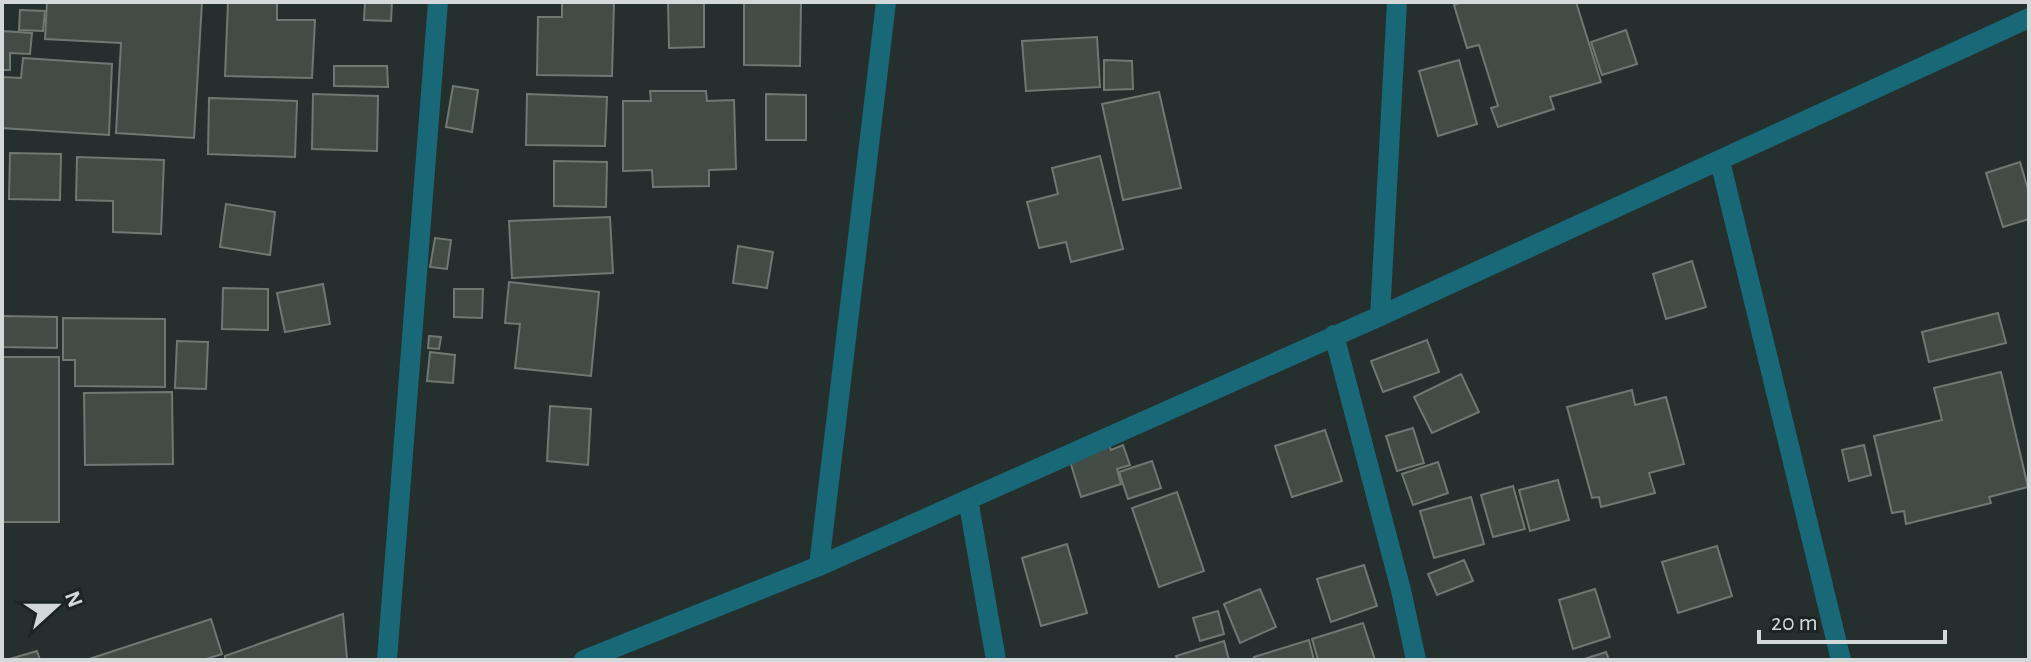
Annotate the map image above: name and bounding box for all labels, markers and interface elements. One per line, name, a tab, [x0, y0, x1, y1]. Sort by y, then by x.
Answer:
north arrow	[16, 566, 96, 646]
text: N	[61, 588, 87, 610]
scale bar	[1759, 594, 1945, 644]
text: 20 m	[1771, 611, 1818, 635]

